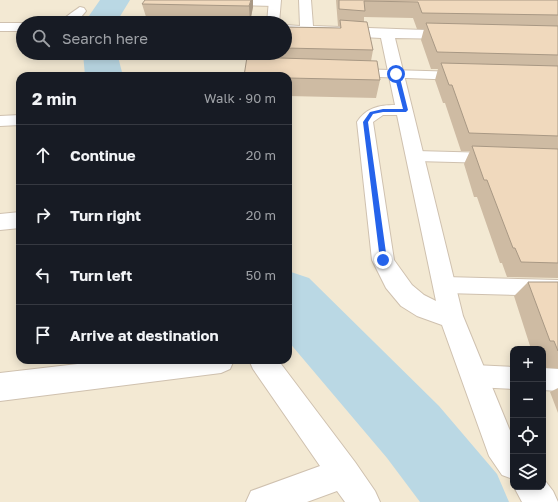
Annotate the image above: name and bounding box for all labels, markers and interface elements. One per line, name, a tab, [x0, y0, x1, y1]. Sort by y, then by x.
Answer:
search box	[16, 16, 292, 60]
icon: search	[30, 27, 52, 49]
text: Search here	[62, 29, 148, 47]
route start	[387, 65, 405, 83]
text: 2 min	[32, 88, 76, 109]
text: Walk · 90 m	[204, 90, 276, 106]
icon: ahead	[32, 144, 54, 166]
text: Continue	[70, 146, 136, 164]
text: 20 m	[246, 147, 276, 163]
icon: right	[32, 204, 54, 226]
text: Turn right	[70, 206, 141, 224]
text: 20 m	[246, 207, 276, 223]
route end	[374, 251, 392, 269]
icon: left	[32, 264, 54, 286]
text: Turn left	[70, 266, 132, 284]
text: 50 m	[246, 267, 276, 283]
icon: arrive	[32, 324, 54, 346]
text: Arrive at destination	[70, 326, 219, 344]
map controls	[510, 346, 546, 490]
button: +	[510, 346, 546, 382]
button: −	[510, 382, 546, 418]
button: locate	[510, 418, 546, 454]
button: layers	[510, 454, 546, 490]

